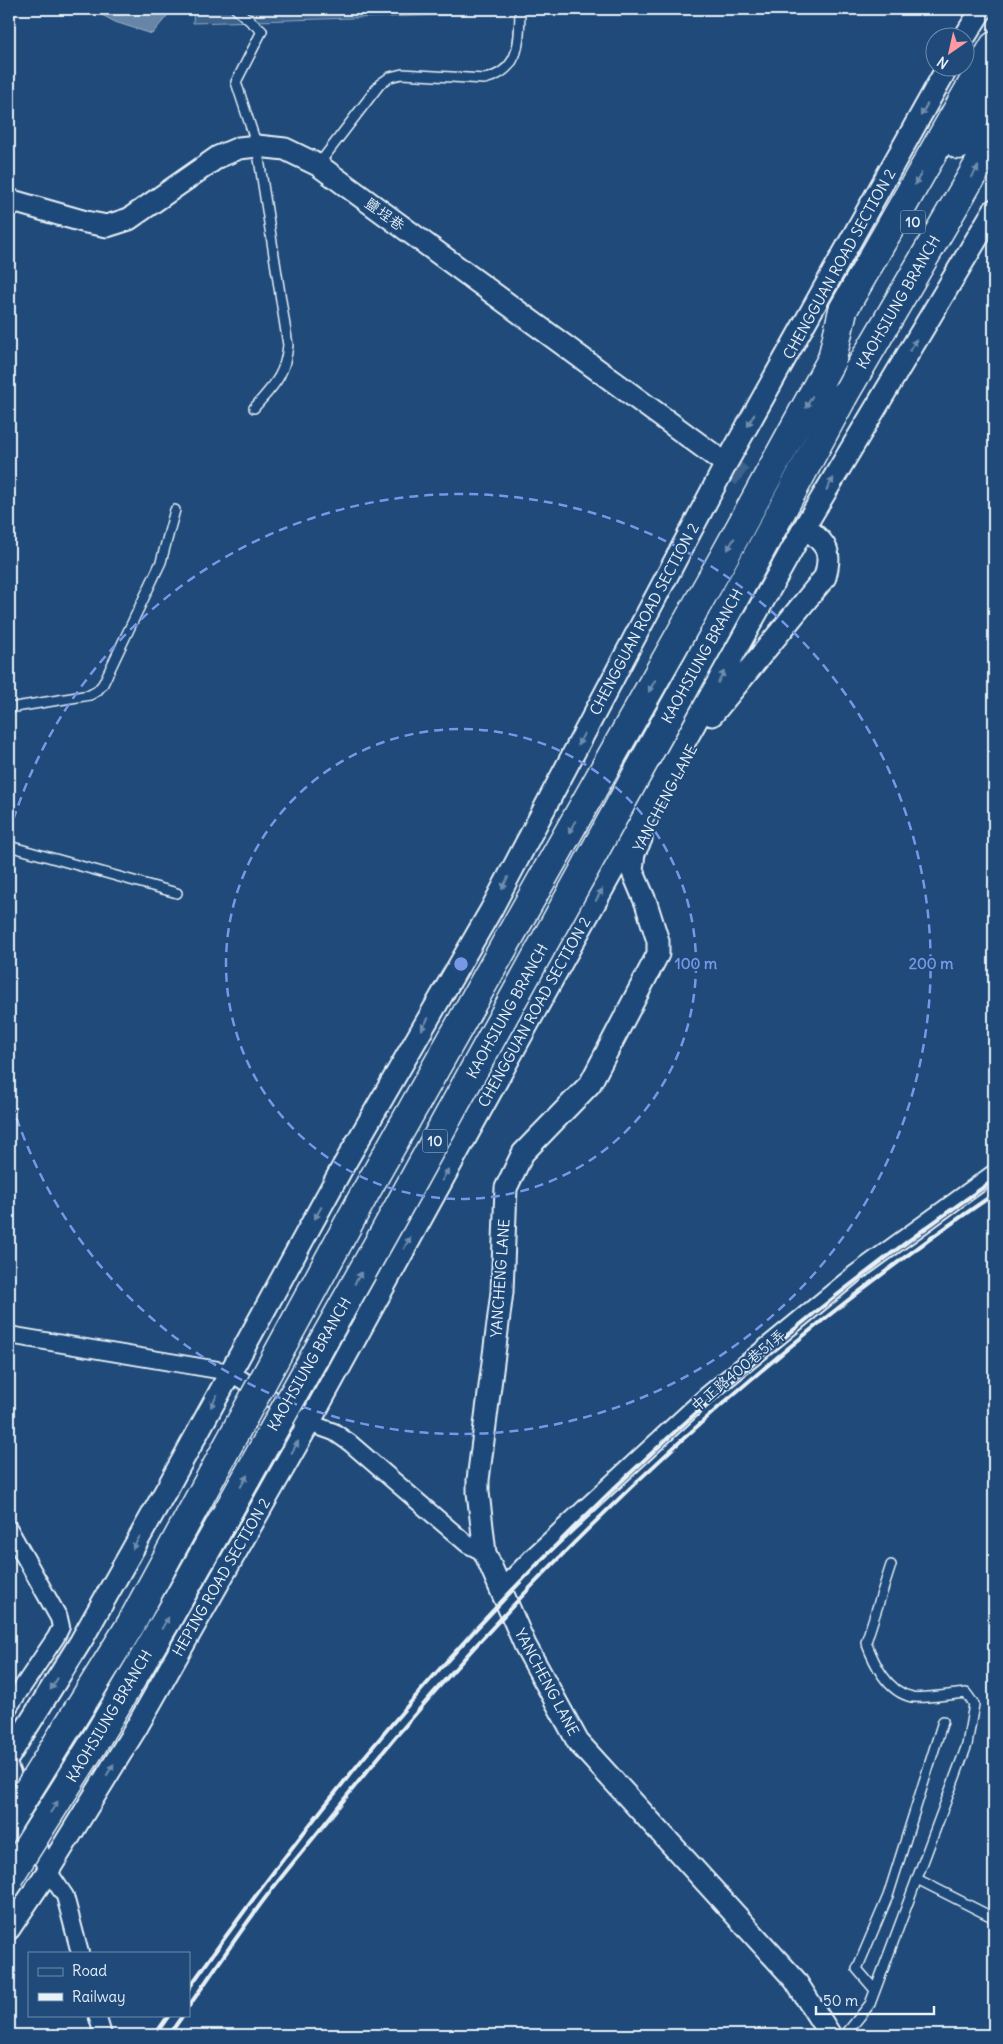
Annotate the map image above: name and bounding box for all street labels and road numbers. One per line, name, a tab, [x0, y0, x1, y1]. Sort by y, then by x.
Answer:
street label: CHENGGUAN ROAD SECTION 2	[779, 165, 899, 363]
street label: 鹽埕巷	[361, 193, 409, 235]
road number: 10	[900, 210, 926, 233]
street label: KAOHSIUNG BRANCH	[852, 232, 944, 372]
street label: CHENGGUAN ROAD SECTION 2	[585, 520, 703, 718]
street label: KAOHSIUNG BRANCH	[657, 585, 747, 727]
street label: YANCHENG LANE	[629, 741, 701, 855]
street label: CHENGGUAN ROAD SECTION 2	[474, 913, 594, 1111]
street label: KAOHSIUNG BRANCH	[462, 940, 552, 1082]
road number: 10	[422, 1130, 448, 1152]
street label: YANCHENG LANE	[486, 1218, 514, 1338]
street label: KAOHSIUNG BRANCH	[263, 1294, 355, 1434]
street label: 中正路400巷51弄	[687, 1325, 789, 1415]
street label: HEPING ROAD SECTION 2	[168, 1495, 274, 1659]
street label: YANCHENG LANE	[511, 1625, 583, 1739]
street label: KAOHSIUNG BRANCH	[62, 1646, 156, 1786]

